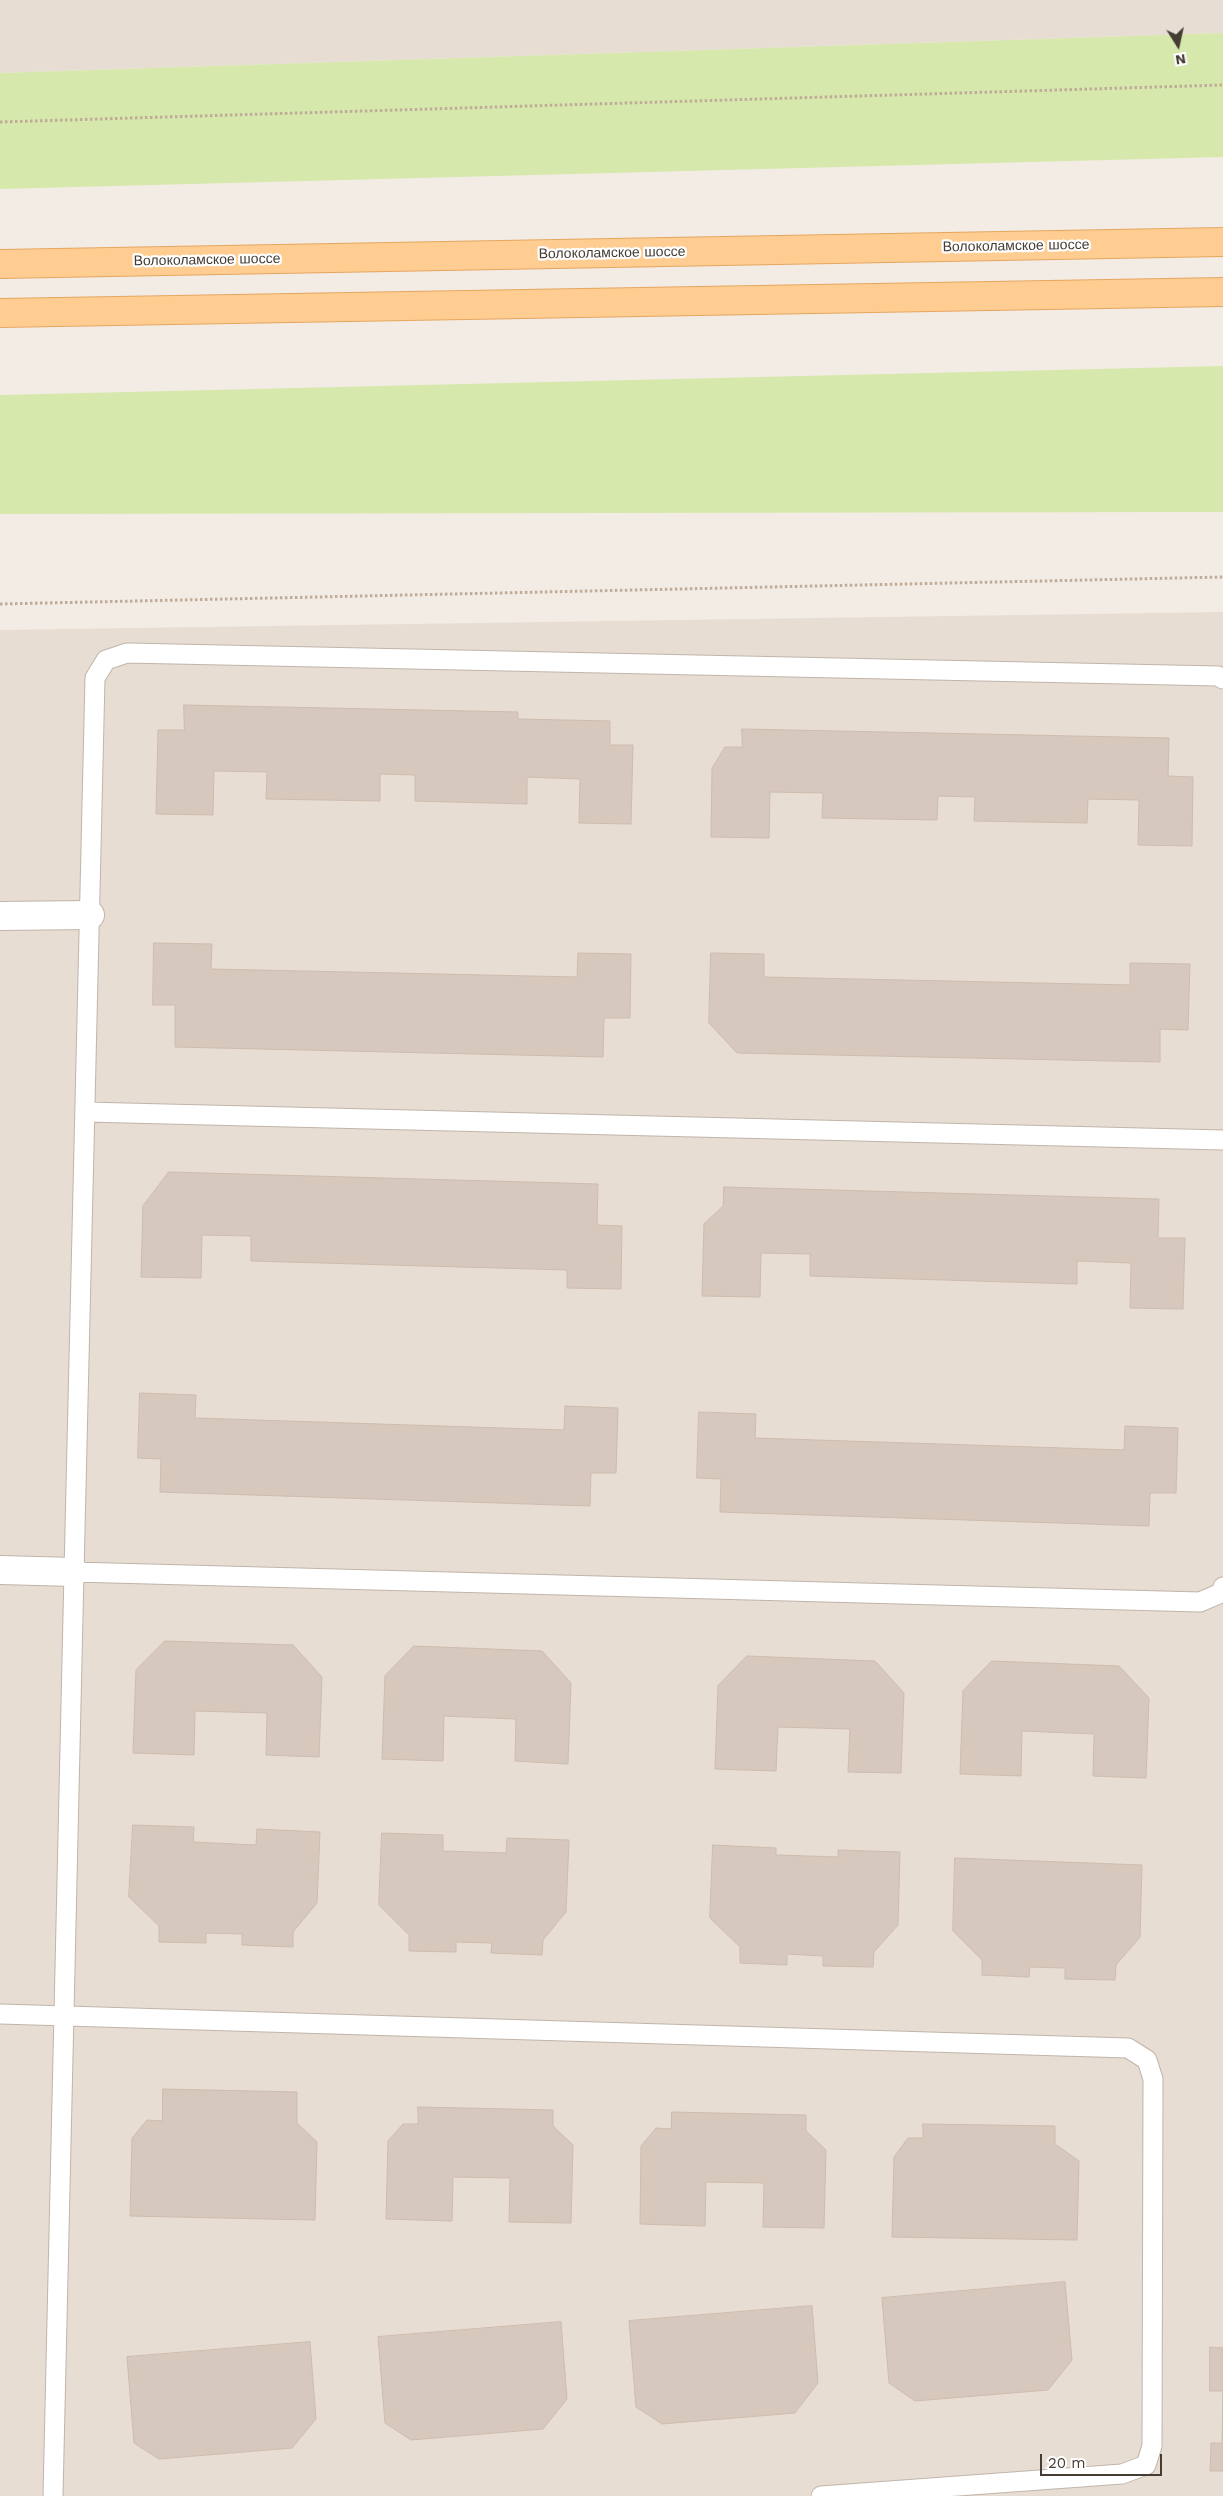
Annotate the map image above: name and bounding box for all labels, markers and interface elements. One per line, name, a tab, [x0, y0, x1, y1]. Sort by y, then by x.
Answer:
north arrow	[1153, 20, 1203, 70]
text: N	[1174, 51, 1187, 69]
street label: Волоколамское шоссе	[943, 236, 1089, 256]
street label: Волоколамское шоссе	[539, 243, 685, 263]
street label: Волоколамское шоссе	[134, 250, 280, 270]
scale bar	[1043, 2444, 1166, 2476]
text: 20 m	[1048, 2454, 1086, 2472]

